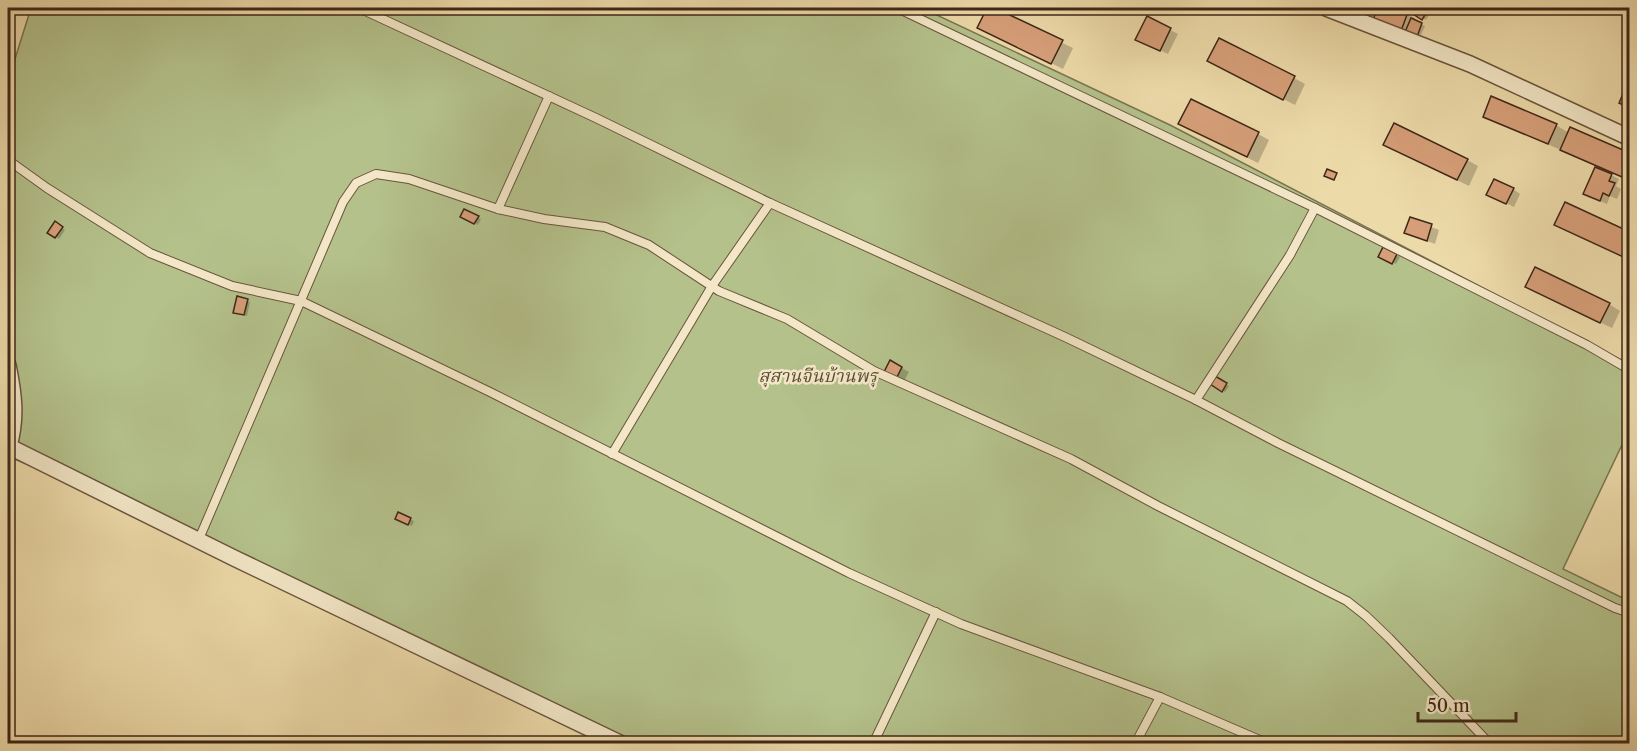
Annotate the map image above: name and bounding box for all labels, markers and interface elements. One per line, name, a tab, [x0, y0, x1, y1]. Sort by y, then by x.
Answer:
park label: สุสานจีนบ้านพรุ	[759, 365, 879, 388]
scale bar	[1418, 685, 1516, 723]
text: 50 m	[1427, 695, 1470, 717]

